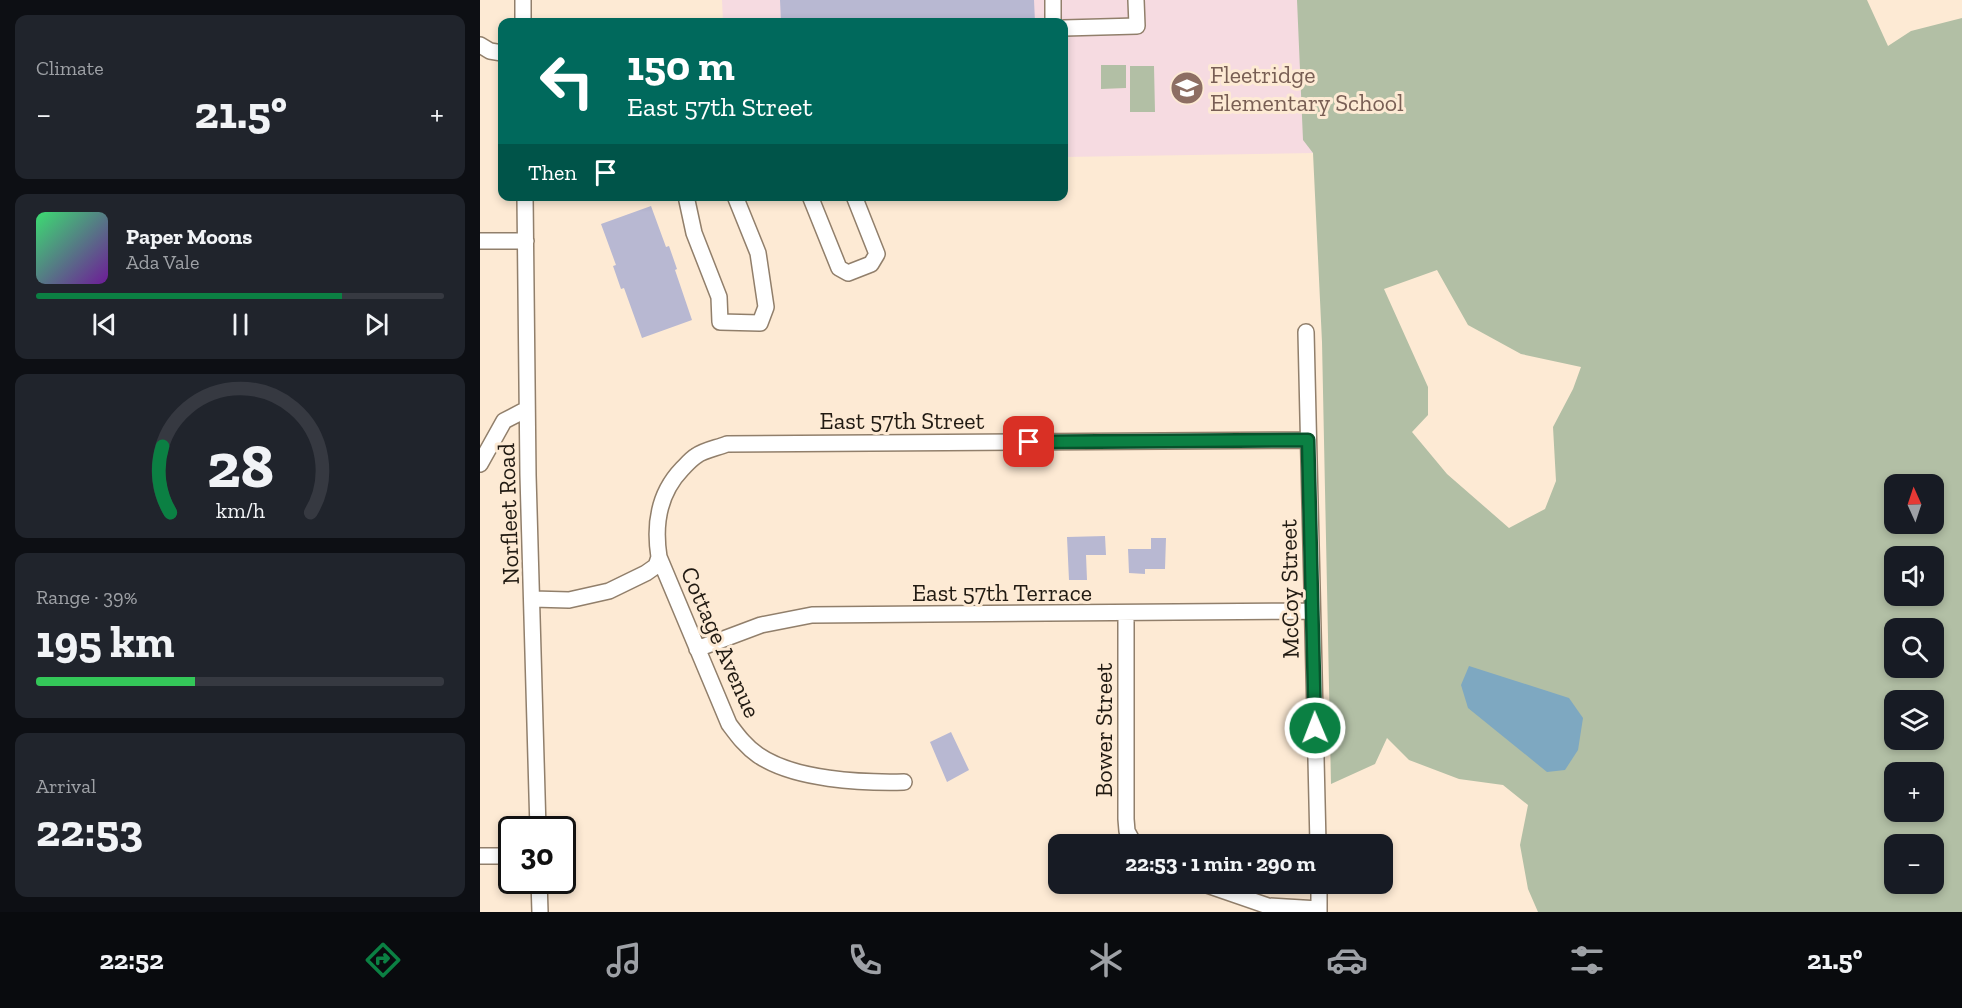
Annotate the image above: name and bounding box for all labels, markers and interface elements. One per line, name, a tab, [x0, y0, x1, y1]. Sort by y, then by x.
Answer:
text: 150 m	[627, 40, 735, 91]
icon: left	[528, 42, 606, 120]
text: Climate	[36, 56, 104, 80]
place label: Fleetridge Elementary School	[1210, 60, 1404, 117]
school or university icon: Fleetridge Elementary School	[1169, 70, 1205, 106]
text: 21.5°	[195, 86, 287, 140]
text: East 57th Street	[627, 91, 813, 123]
text: −	[36, 94, 51, 133]
text: +	[430, 94, 444, 133]
icon: arrive	[589, 156, 622, 189]
text: Then	[528, 159, 577, 186]
text: Paper Moons	[126, 223, 252, 250]
text: Ada Vale	[126, 250, 199, 274]
icon: previous	[88, 308, 121, 341]
icon: pause	[224, 308, 257, 341]
icon: next	[360, 308, 393, 341]
street label: East 57th Street	[820, 406, 985, 435]
pin	[1003, 416, 1054, 467]
icon: arrive	[1012, 425, 1045, 458]
text: 28	[206, 428, 274, 503]
street label: Norfleet Road	[491, 443, 525, 585]
north arrow	[1884, 474, 1944, 534]
map controls	[1884, 474, 1944, 894]
text: km/h	[216, 498, 264, 523]
street label: McCoy Street	[1273, 519, 1305, 659]
button: sound	[1884, 546, 1944, 606]
street label: Cottage Avenue	[675, 562, 767, 722]
street label: East 57th Terrace	[912, 578, 1092, 607]
text: Range · 39%	[36, 585, 137, 609]
text: 195 km	[36, 615, 174, 669]
button: search	[1884, 618, 1944, 678]
street label: Bower Street	[1089, 663, 1118, 797]
button: layers	[1884, 690, 1944, 750]
position arrow	[1283, 696, 1347, 760]
button: +	[1884, 762, 1944, 822]
text: Arrival	[36, 774, 96, 798]
text: 22:53	[36, 804, 143, 858]
speed limit sign: 30	[498, 816, 576, 894]
button: −	[1884, 834, 1944, 894]
text: 22:53 · 1 min · 290 m	[1125, 850, 1316, 877]
icon: directions	[362, 939, 404, 981]
icon: music	[603, 939, 645, 981]
icon: phone	[844, 939, 886, 981]
icon: climate	[1085, 939, 1127, 981]
icon: car	[1326, 939, 1368, 981]
icon: filters	[1566, 939, 1608, 981]
text: 22:52	[99, 944, 164, 976]
text: 21.5°	[1807, 944, 1863, 976]

